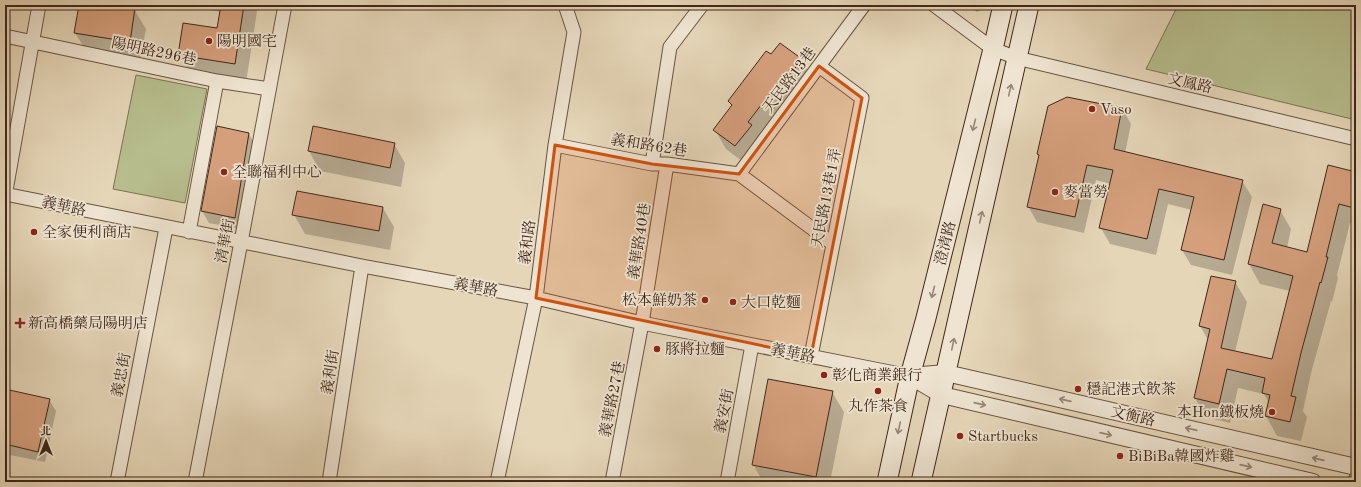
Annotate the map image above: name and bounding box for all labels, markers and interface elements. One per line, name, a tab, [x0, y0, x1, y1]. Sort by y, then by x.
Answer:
place label: 陽明國宅	[217, 33, 277, 50]
street label: 陽明路296巷	[110, 34, 198, 69]
marker: 陽明國宅	[204, 36, 214, 46]
street label: 天民路13巷	[759, 44, 819, 116]
street label: 文鳳路	[1166, 70, 1214, 97]
one-way arrow	[1007, 84, 1015, 97]
place label: Vaso	[1100, 103, 1132, 118]
marker: Vaso	[1087, 104, 1097, 114]
one-way arrow	[970, 118, 977, 131]
street label: 義和路62巷	[609, 131, 688, 160]
street label: 天民路13巷1弄	[809, 147, 844, 249]
place label: 全聯福利中心	[232, 164, 322, 181]
marker: 全聯福利中心	[219, 167, 229, 177]
place label: 麥當勞	[1063, 184, 1108, 201]
marker: 麥當勞	[1050, 187, 1060, 197]
street label: 義華路	[40, 193, 88, 219]
street label: 義華路40巷	[625, 202, 654, 281]
one-way arrow	[978, 210, 986, 223]
street label: 清華街	[213, 217, 238, 265]
street label: 義和路	[516, 219, 539, 265]
street label: 澄清路	[932, 219, 959, 267]
place label: 全家便利商店	[42, 224, 132, 241]
marker: 全家便利商店	[29, 227, 39, 237]
street label: 義華路	[452, 275, 500, 300]
one-way arrow	[928, 285, 936, 298]
place label: 松本鮮奶茶	[622, 292, 697, 309]
place label: 大口乾麵	[741, 294, 801, 311]
marker: 松本鮮奶茶	[700, 295, 710, 305]
marker: 大口乾麵	[728, 297, 738, 307]
place label: 新高橋藥局陽明店	[28, 315, 148, 332]
marker: 新高橋藥局陽明店	[15, 318, 25, 328]
one-way arrow	[949, 337, 957, 350]
place label: 豚將拉麵	[665, 341, 725, 358]
street label: 義華路	[769, 341, 817, 366]
marker: 豚將拉麵	[652, 344, 662, 354]
street label: 義利街	[319, 349, 342, 396]
street label: 義忠街	[109, 351, 134, 399]
street label: 義華路27巷	[597, 359, 628, 439]
place label: 彰化商業銀行	[832, 367, 922, 384]
marker: 彰化商業銀行	[819, 370, 829, 380]
place label: 穩記港式飲茶	[1086, 381, 1176, 398]
marker: 穩記港式飲茶	[1073, 384, 1083, 394]
marker: 丸作茶食	[873, 386, 883, 396]
street label: 義安街	[712, 387, 737, 435]
one-way arrow	[1059, 396, 1072, 403]
place label: 丸作茶食	[848, 398, 908, 415]
one-way arrow	[973, 401, 986, 409]
street label: 文衡路	[1109, 403, 1157, 430]
place label: 本Hon鐵板燒	[1177, 404, 1264, 421]
marker: 本Hon鐵板燒	[1267, 407, 1277, 417]
north arrow	[26, 421, 66, 461]
one-way arrow	[894, 421, 902, 434]
text: 北	[41, 425, 52, 438]
one-way arrow	[1185, 425, 1198, 433]
place label: Startbucks	[968, 430, 1038, 445]
one-way arrow	[1099, 430, 1112, 438]
marker: Startbucks	[955, 431, 965, 441]
place label: BiBiBa韓國炸雞	[1128, 448, 1235, 465]
marker: BiBiBa韓國炸雞	[1115, 451, 1125, 461]
one-way arrow	[1312, 454, 1325, 462]
one-way arrow	[1240, 463, 1253, 471]

